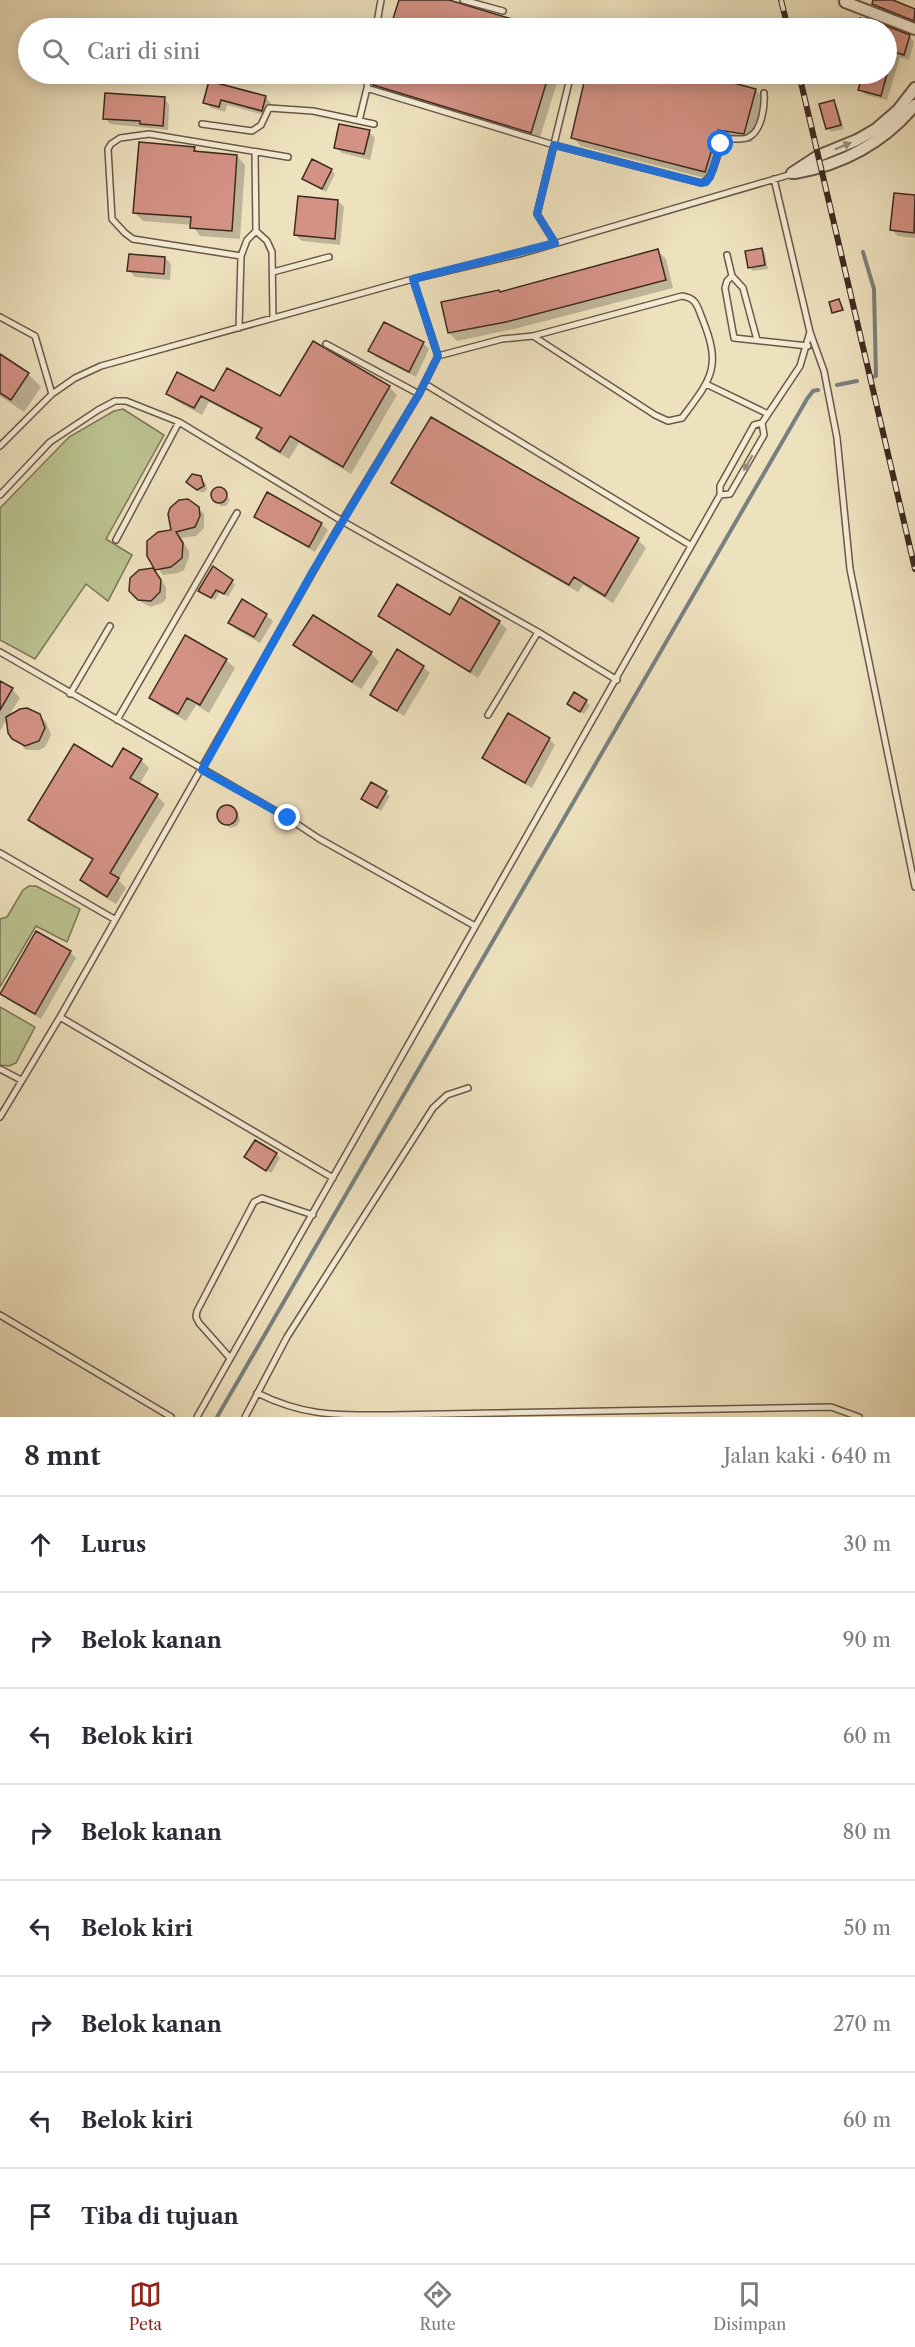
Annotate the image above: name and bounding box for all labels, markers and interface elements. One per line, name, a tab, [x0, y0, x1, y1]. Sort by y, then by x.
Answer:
search box	[18, 18, 897, 84]
icon: search	[39, 35, 72, 68]
text: Cari di sini	[87, 38, 200, 65]
route start	[707, 130, 733, 156]
one-way arrow	[835, 141, 853, 151]
one-way arrow	[742, 455, 753, 471]
route end	[274, 804, 300, 830]
text: 8 mnt	[24, 1440, 101, 1472]
text: Jalan kaki · 640 m	[724, 1444, 891, 1468]
icon: ahead	[24, 1528, 57, 1561]
text: Lurus	[81, 1531, 146, 1558]
text: 30 m	[843, 1532, 891, 1556]
icon: right	[24, 1624, 57, 1657]
text: Belok kanan	[81, 1627, 222, 1654]
text: 90 m	[843, 1628, 891, 1652]
icon: left	[24, 1720, 57, 1753]
text: Belok kiri	[81, 1723, 193, 1750]
text: 60 m	[843, 1724, 891, 1748]
icon: right	[24, 1816, 57, 1849]
text: Belok kanan	[81, 1819, 222, 1846]
text: 80 m	[843, 1820, 891, 1844]
icon: left	[24, 1912, 57, 1945]
text: Belok kiri	[81, 1915, 193, 1942]
text: 50 m	[844, 1916, 891, 1940]
icon: right	[24, 2008, 57, 2041]
text: Belok kanan	[81, 2011, 222, 2038]
text: 270 m	[833, 2012, 891, 2036]
icon: left	[24, 2104, 57, 2137]
text: Belok kiri	[81, 2107, 193, 2134]
text: 60 m	[843, 2108, 891, 2132]
icon: arrive	[24, 2200, 57, 2233]
text: Tiba di tujuan	[81, 2203, 239, 2230]
tab: Peta	[129, 2278, 162, 2334]
tab: Rute	[420, 2278, 456, 2334]
tab: Disimpan	[713, 2278, 786, 2334]

